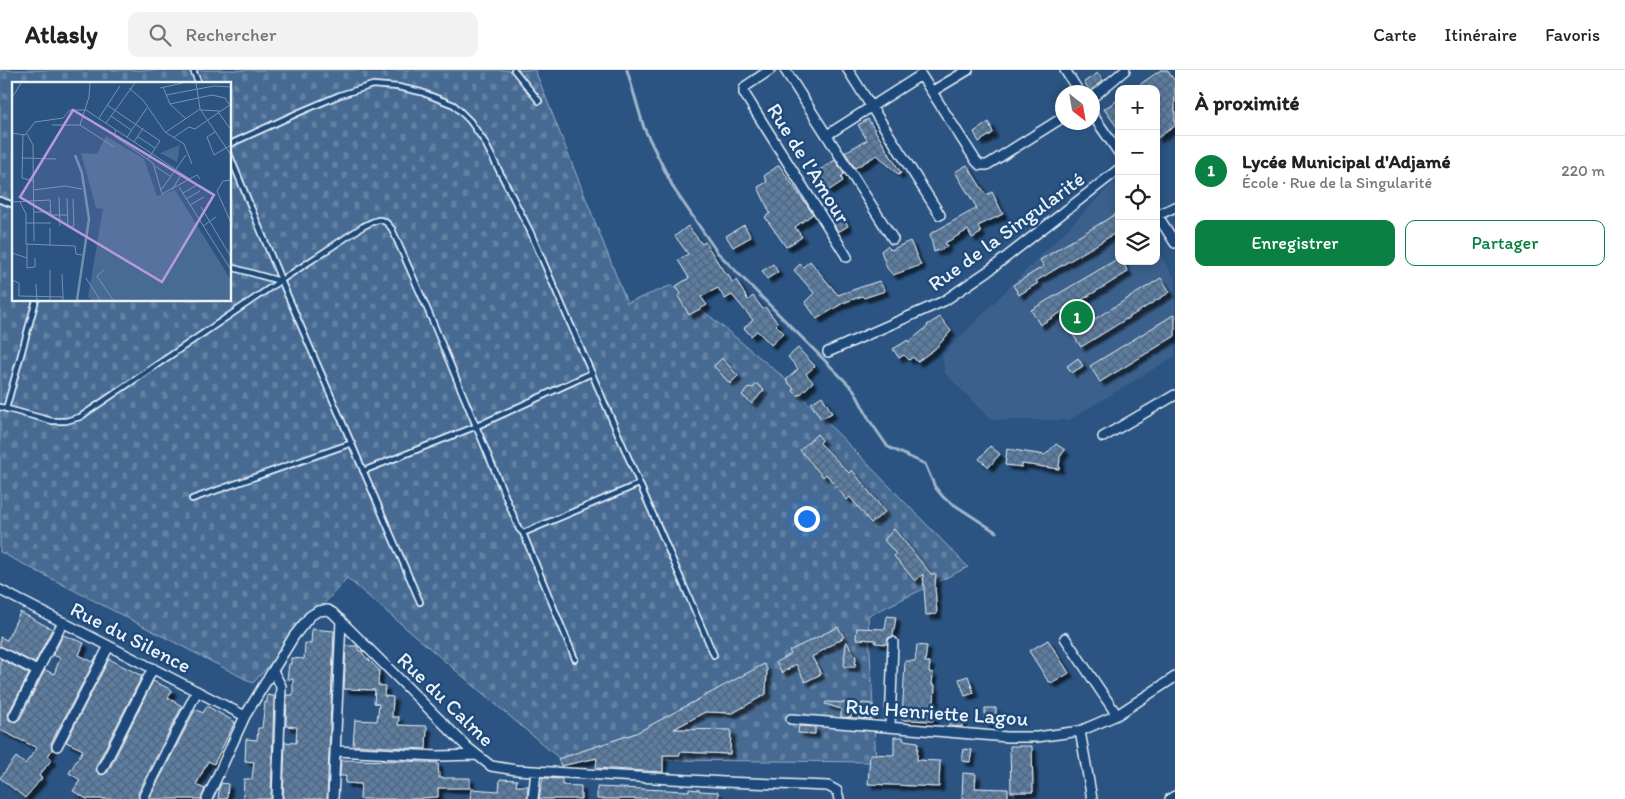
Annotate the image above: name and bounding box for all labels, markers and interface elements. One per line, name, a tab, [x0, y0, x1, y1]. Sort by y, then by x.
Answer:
search box	[128, 12, 478, 57]
text: Atlasly	[25, 20, 98, 49]
icon: search	[146, 21, 174, 49]
text: Rechercher	[186, 23, 276, 46]
text: Carte	[1373, 24, 1417, 46]
text: Itinéraire	[1445, 24, 1517, 46]
text: Favoris	[1545, 24, 1600, 46]
inset map	[12, 82, 231, 301]
north arrow	[1055, 85, 1100, 130]
map controls	[1115, 85, 1160, 265]
button: +	[1115, 85, 1160, 130]
text: À proximité	[1195, 90, 1300, 115]
street label: Rue de l'Amour	[762, 98, 856, 228]
button: −	[1115, 130, 1160, 175]
text: Lycée Municipal d'Adjamé	[1242, 150, 1451, 173]
text: 1	[1207, 161, 1215, 180]
text: 220 m	[1561, 161, 1605, 180]
street label: Rue de la Singularité	[923, 166, 1089, 296]
text: École · Rue de la Singularité	[1242, 173, 1432, 192]
button: locate	[1115, 175, 1160, 220]
button: layers	[1115, 220, 1160, 265]
button: Enregistrer	[1195, 220, 1395, 266]
button: Partager	[1405, 220, 1605, 266]
pin: 1	[1061, 298, 1093, 336]
your location	[794, 506, 820, 532]
street label: Rue du Silence	[67, 596, 195, 678]
street label: Rue du Calme	[392, 647, 500, 751]
street label: Rue Henriette Lagou	[845, 693, 1030, 731]

